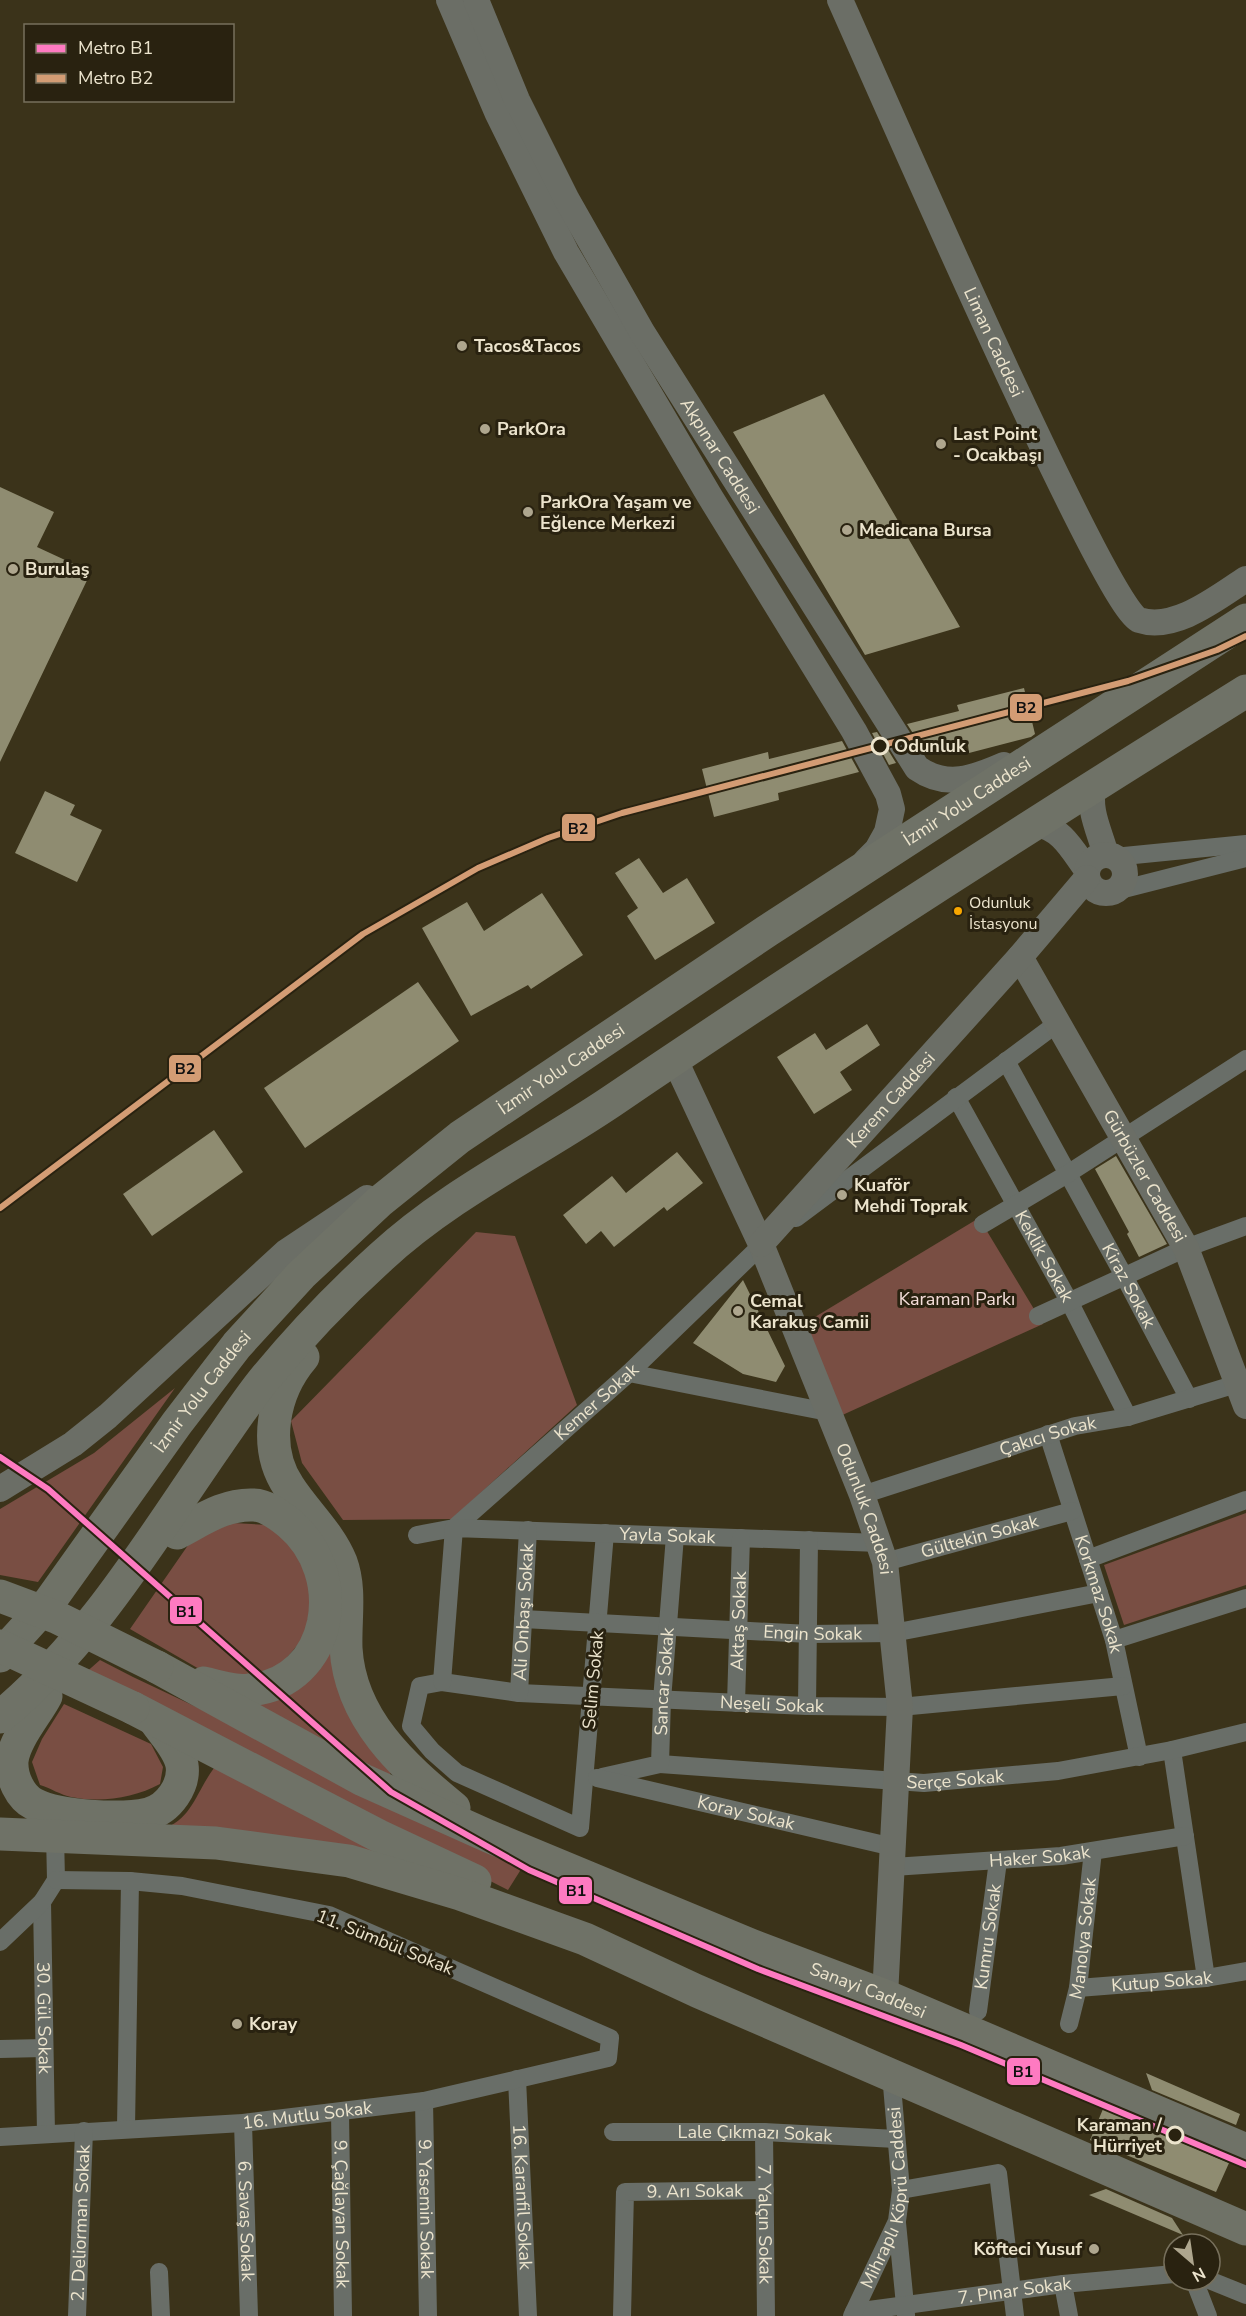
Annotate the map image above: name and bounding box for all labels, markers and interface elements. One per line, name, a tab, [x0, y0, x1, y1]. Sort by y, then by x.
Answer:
legend	[24, 24, 234, 102]
text: Metro B1	[78, 36, 153, 60]
text: Metro B2	[78, 66, 153, 90]
street label: Liman Caddesi	[958, 283, 1029, 401]
place label: Tacos&Tacos	[474, 334, 581, 358]
marker: Tacos&Tacos	[455, 339, 469, 353]
street label: Akpınar Caddesi	[675, 393, 766, 518]
place label: ParkOra	[497, 417, 566, 441]
marker: ParkOra	[478, 422, 492, 436]
place label: Last Point - Ocakbaşı	[953, 422, 1042, 467]
marker: Last Point - Ocakbaşı	[934, 437, 948, 451]
place label: ParkOra Yaşam ve Eğlence Merkezi	[540, 490, 692, 535]
marker: ParkOra Yaşam ve Eğlence Merkezi	[521, 505, 535, 519]
place label: Medicana Bursa	[859, 518, 992, 542]
marker: Medicana Bursa	[840, 523, 854, 537]
place label: Burulaş	[25, 557, 90, 581]
marker: Burulaş	[6, 562, 20, 576]
line badge: B2	[1009, 693, 1043, 722]
text: B2	[1016, 697, 1036, 719]
place label: Odunluk	[894, 734, 966, 758]
marker: Odunluk	[871, 737, 889, 755]
street label: İzmir Yolu Caddesi	[898, 751, 1035, 852]
line badge: B2	[561, 813, 596, 842]
text: B2	[568, 818, 588, 840]
place label: Odunluk İstasyonu	[969, 892, 1037, 935]
marker: Odunluk İstasyonu	[952, 905, 964, 917]
street label: İzmir Yolu Caddesi	[493, 1018, 629, 1120]
street label: Kerem Caddesi	[841, 1047, 941, 1153]
line badge: B2	[168, 1054, 202, 1083]
text: B2	[175, 1058, 195, 1080]
street label: Gürbüzler Caddesi	[1097, 1105, 1192, 1247]
place label: Kuaför Mehdi Toprak	[854, 1173, 968, 1218]
marker: Kuaför Mehdi Toprak	[835, 1188, 849, 1202]
street label: Keklik Sokak	[1009, 1206, 1080, 1307]
street label: Kiraz Sokak	[1096, 1239, 1162, 1333]
park label: Karaman Parkı	[899, 1287, 1015, 1311]
place label: Cemal Karakuş Camii	[750, 1289, 869, 1334]
marker: Cemal Karakuş Camii	[731, 1304, 745, 1318]
street label: İzmir Yolu Caddesi	[148, 1325, 256, 1458]
street label: Kemer Sokak	[549, 1357, 645, 1446]
street label: Çakıcı Sokak	[996, 1410, 1099, 1462]
street label: Odunluk Caddesi	[830, 1439, 898, 1576]
street label: Gültekin Sokak	[918, 1508, 1042, 1564]
street label: Yayla Sokak	[618, 1522, 717, 1549]
street label: Korkmaz Sokak	[1069, 1532, 1129, 1656]
street label: Ali Onbaşı Sokak	[508, 1542, 539, 1681]
street label: Aktaş Sokak	[725, 1570, 752, 1671]
line badge: B1	[169, 1596, 203, 1625]
text: B1	[176, 1601, 196, 1623]
street label: Engin Sokak	[763, 1620, 863, 1646]
street label: Sancar Sokak	[649, 1626, 680, 1736]
street label: Selim Sokak	[577, 1629, 609, 1730]
street label: Neşeli Sokak	[719, 1690, 825, 1718]
street label: Serçe Sokak	[906, 1764, 1006, 1795]
street label: Koray Sokak	[695, 1790, 798, 1836]
street label: Haker Sokak	[988, 1839, 1093, 1873]
street label: Manolya Sokak	[1064, 1875, 1102, 2002]
line badge: B1	[558, 1876, 593, 1905]
text: B1	[566, 1880, 586, 1902]
street label: Kumru Sokak	[969, 1881, 1007, 1991]
street label: 11. Sümbül Sokak	[313, 1904, 458, 1981]
street label: Sanayi Caddesi	[806, 1957, 930, 2024]
street label: 30. Gül Sokak	[31, 1962, 57, 2075]
street label: Kutup Sokak	[1110, 1965, 1215, 1997]
place label: Koray	[249, 2012, 298, 2036]
marker: Koray	[230, 2017, 244, 2031]
line badge: B1	[1006, 2057, 1041, 2086]
text: B1	[1013, 2061, 1033, 2083]
street label: 16. Mutlu Sokak	[241, 2095, 375, 2135]
street label: Mihraplı Köprü Caddesi	[855, 2106, 913, 2292]
place label: Karaman / Hürriyet	[1077, 2113, 1162, 2158]
street label: Lale Çıkmazı Sokak	[678, 2120, 834, 2148]
street label: 16. Karanfil Sokak	[507, 2123, 538, 2271]
marker: Karaman / Hürriyet	[1166, 2126, 1184, 2144]
street label: 9. Yasemin Sokak	[413, 2139, 439, 2280]
street label: 9. Çağlayan Sokak	[328, 2140, 355, 2289]
street label: 2. Deliorman Sokak	[66, 2143, 96, 2302]
street label: 6. Savaş Sokak	[232, 2160, 260, 2283]
street label: 7. Yalçın Sokak	[752, 2164, 778, 2285]
street label: 9. Arı Sokak	[647, 2178, 744, 2204]
north arrow	[1162, 2232, 1222, 2292]
place label: Köfteci Yusuf	[973, 2237, 1082, 2261]
marker: Köfteci Yusuf	[1087, 2242, 1101, 2256]
text: N	[1188, 2262, 1209, 2287]
street label: 7. Pınar Sokak	[956, 2271, 1073, 2310]

